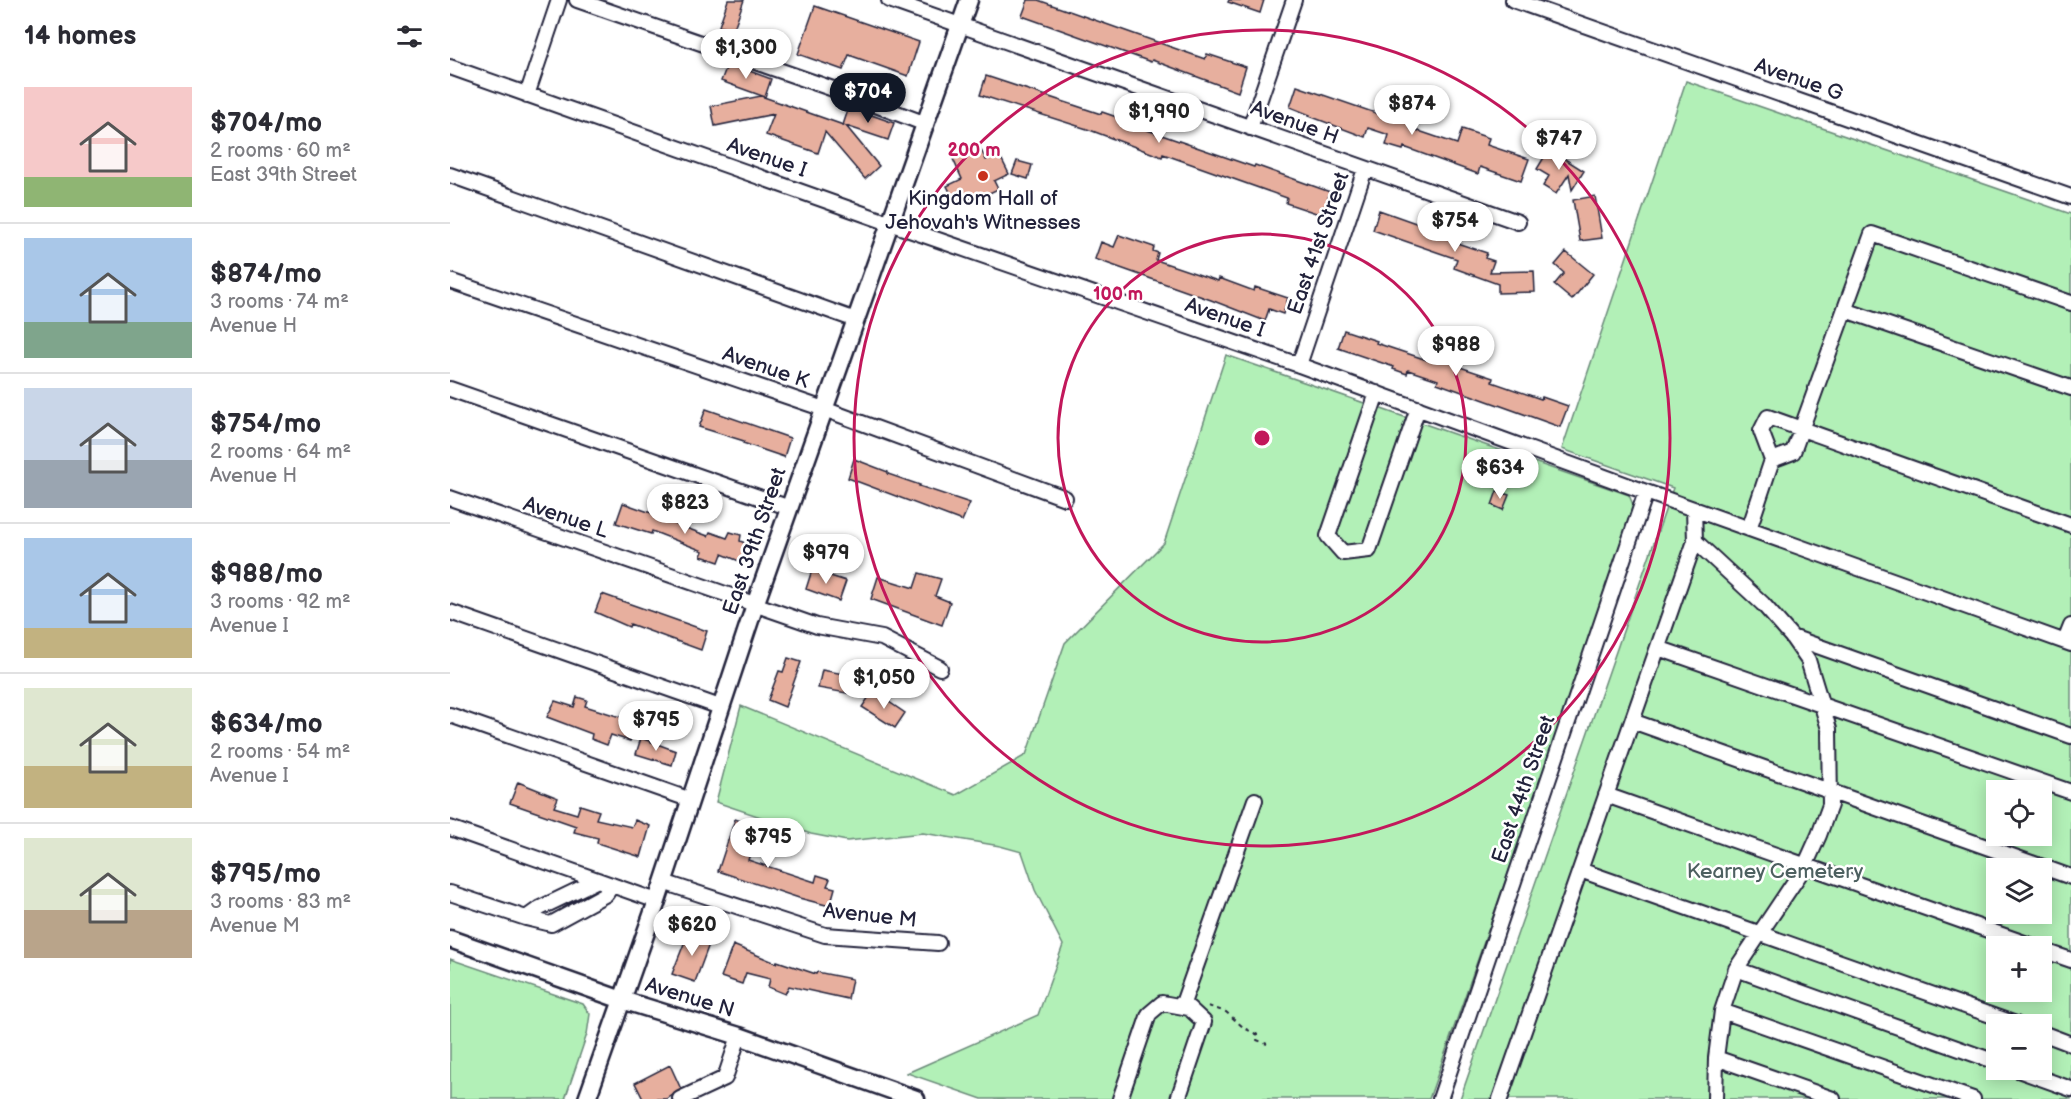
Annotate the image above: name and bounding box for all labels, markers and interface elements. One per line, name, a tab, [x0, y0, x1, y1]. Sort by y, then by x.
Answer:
icon: filters	[393, 20, 426, 53]
text: 14 homes	[24, 21, 136, 52]
pin: $1,300	[697, 29, 795, 80]
text: $1,300	[715, 36, 777, 60]
street label: Avenue G	[1751, 53, 1847, 106]
pin: $704	[832, 73, 904, 124]
text: $704	[844, 80, 892, 104]
pin: $874	[1376, 85, 1448, 136]
text: $874	[1388, 92, 1436, 116]
pin: $1,990	[1110, 93, 1208, 144]
street label: Avenue H	[1248, 95, 1342, 150]
text: $1,990	[1128, 100, 1190, 124]
text: $704/mo	[210, 108, 322, 139]
icon: home	[72, 111, 144, 183]
pin: $747	[1523, 120, 1595, 171]
text: $747	[1535, 127, 1583, 151]
street label: Avenue I	[724, 132, 810, 183]
text: 2 rooms · 60 m²	[210, 139, 351, 163]
text: 200 m	[947, 140, 1001, 161]
text: East 39th Street	[210, 163, 357, 187]
street label: East 41st Street	[1282, 168, 1355, 318]
marker: Kingdom Hall of Jehovah's Witnesses	[976, 169, 990, 183]
place label: Kingdom Hall of Jehovah's Witnesses	[885, 186, 1081, 235]
pin: $754	[1419, 202, 1491, 253]
text: $754	[1431, 209, 1479, 233]
text: $874/mo	[210, 259, 322, 290]
icon: home	[72, 262, 144, 334]
text: 100 m	[1093, 284, 1143, 305]
text: 3 rooms · 74 m²	[210, 290, 349, 314]
street label: Avenue I	[1182, 292, 1268, 343]
text: Avenue H	[210, 314, 297, 338]
pin: $988	[1420, 326, 1492, 377]
text: $988	[1432, 333, 1480, 357]
street label: Avenue K	[719, 341, 813, 394]
text: $754/mo	[210, 409, 321, 440]
icon: home	[72, 412, 144, 484]
centre of rings	[1252, 428, 1272, 448]
text: 2 rooms · 64 m²	[210, 440, 351, 464]
pin: $634	[1464, 449, 1536, 500]
text: $634	[1476, 456, 1524, 480]
text: Avenue H	[210, 464, 297, 488]
street label: East 39th Street	[718, 464, 792, 618]
pin: $823	[649, 484, 721, 535]
street label: Avenue L	[520, 491, 612, 544]
text: $823	[661, 491, 709, 515]
pin: $979	[790, 534, 862, 585]
text: $979	[802, 541, 850, 565]
text: $988/mo	[210, 559, 323, 590]
icon: home	[72, 562, 144, 634]
text: 3 rooms · 92 m²	[210, 590, 351, 614]
text: Avenue I	[210, 614, 289, 638]
pin: $1,050	[835, 659, 933, 710]
text: $1,050	[853, 666, 915, 690]
pin: $795	[620, 701, 692, 752]
text: $795	[632, 708, 680, 732]
text: $634/mo	[210, 709, 323, 740]
street label: East 44th Street	[1486, 711, 1561, 866]
icon: home	[72, 712, 144, 784]
text: 2 rooms · 54 m²	[210, 740, 350, 764]
text: Avenue I	[210, 764, 289, 788]
map controls	[1986, 780, 2052, 1080]
button: locate	[1986, 780, 2052, 846]
pin: $795	[732, 818, 804, 869]
text: $795	[744, 825, 792, 849]
button: layers	[1986, 858, 2052, 924]
text: $795/mo	[210, 859, 321, 890]
park label: Kearney Cemetery	[1687, 859, 1864, 884]
icon: home	[72, 862, 144, 934]
text: 3 rooms · 83 m²	[210, 890, 351, 914]
street label: Avenue M	[822, 898, 918, 933]
pin: $620	[656, 906, 728, 957]
text: $620	[667, 913, 717, 937]
text: Avenue M	[210, 914, 300, 938]
button: +	[1986, 936, 2052, 1002]
street label: Avenue N	[642, 972, 737, 1023]
button: −	[1986, 1014, 2052, 1080]

